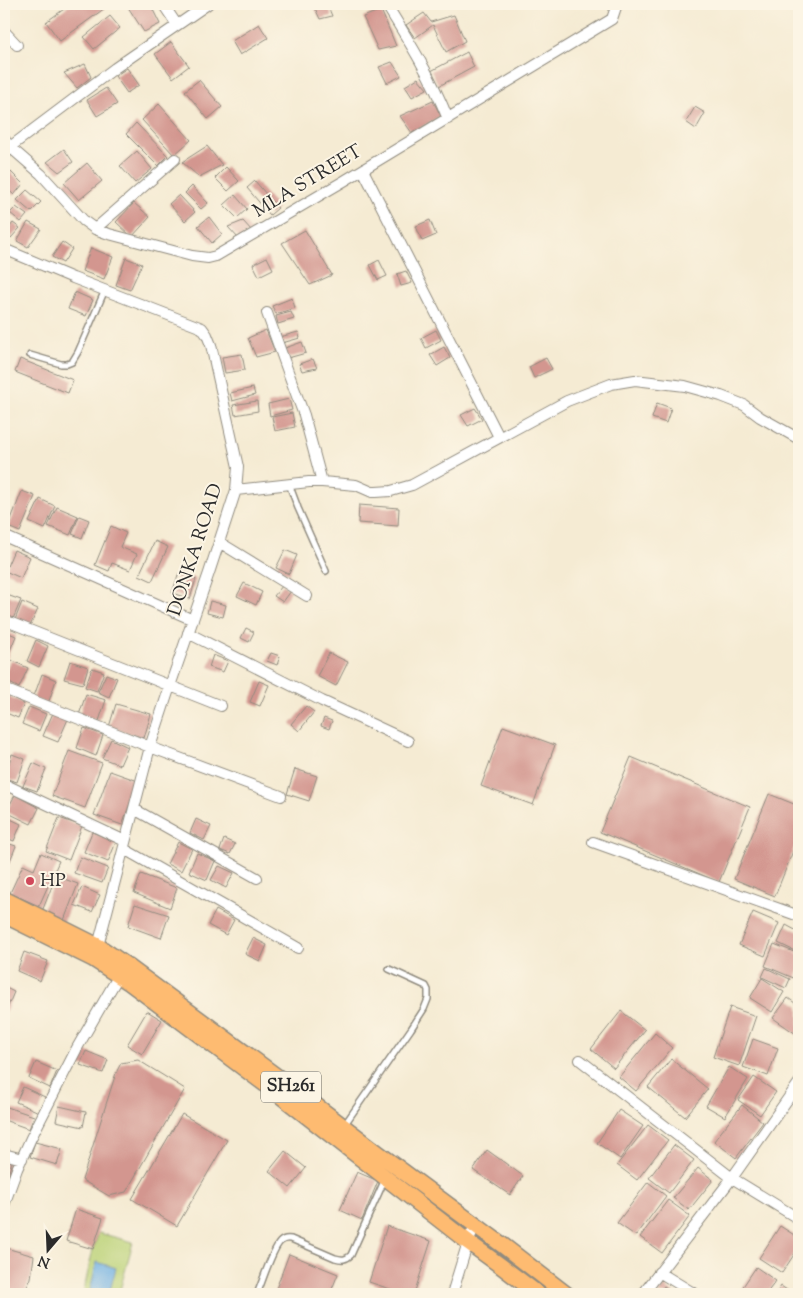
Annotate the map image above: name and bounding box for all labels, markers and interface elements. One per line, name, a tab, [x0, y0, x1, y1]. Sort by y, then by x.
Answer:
street label: MLA STREET	[248, 139, 368, 225]
street label: DONKA ROAD	[162, 480, 230, 620]
place label: HP	[40, 868, 66, 895]
marker: HP	[24, 875, 36, 887]
road number: SH261	[261, 1072, 321, 1102]
north arrow	[22, 1226, 72, 1276]
text: N	[36, 1249, 53, 1272]

